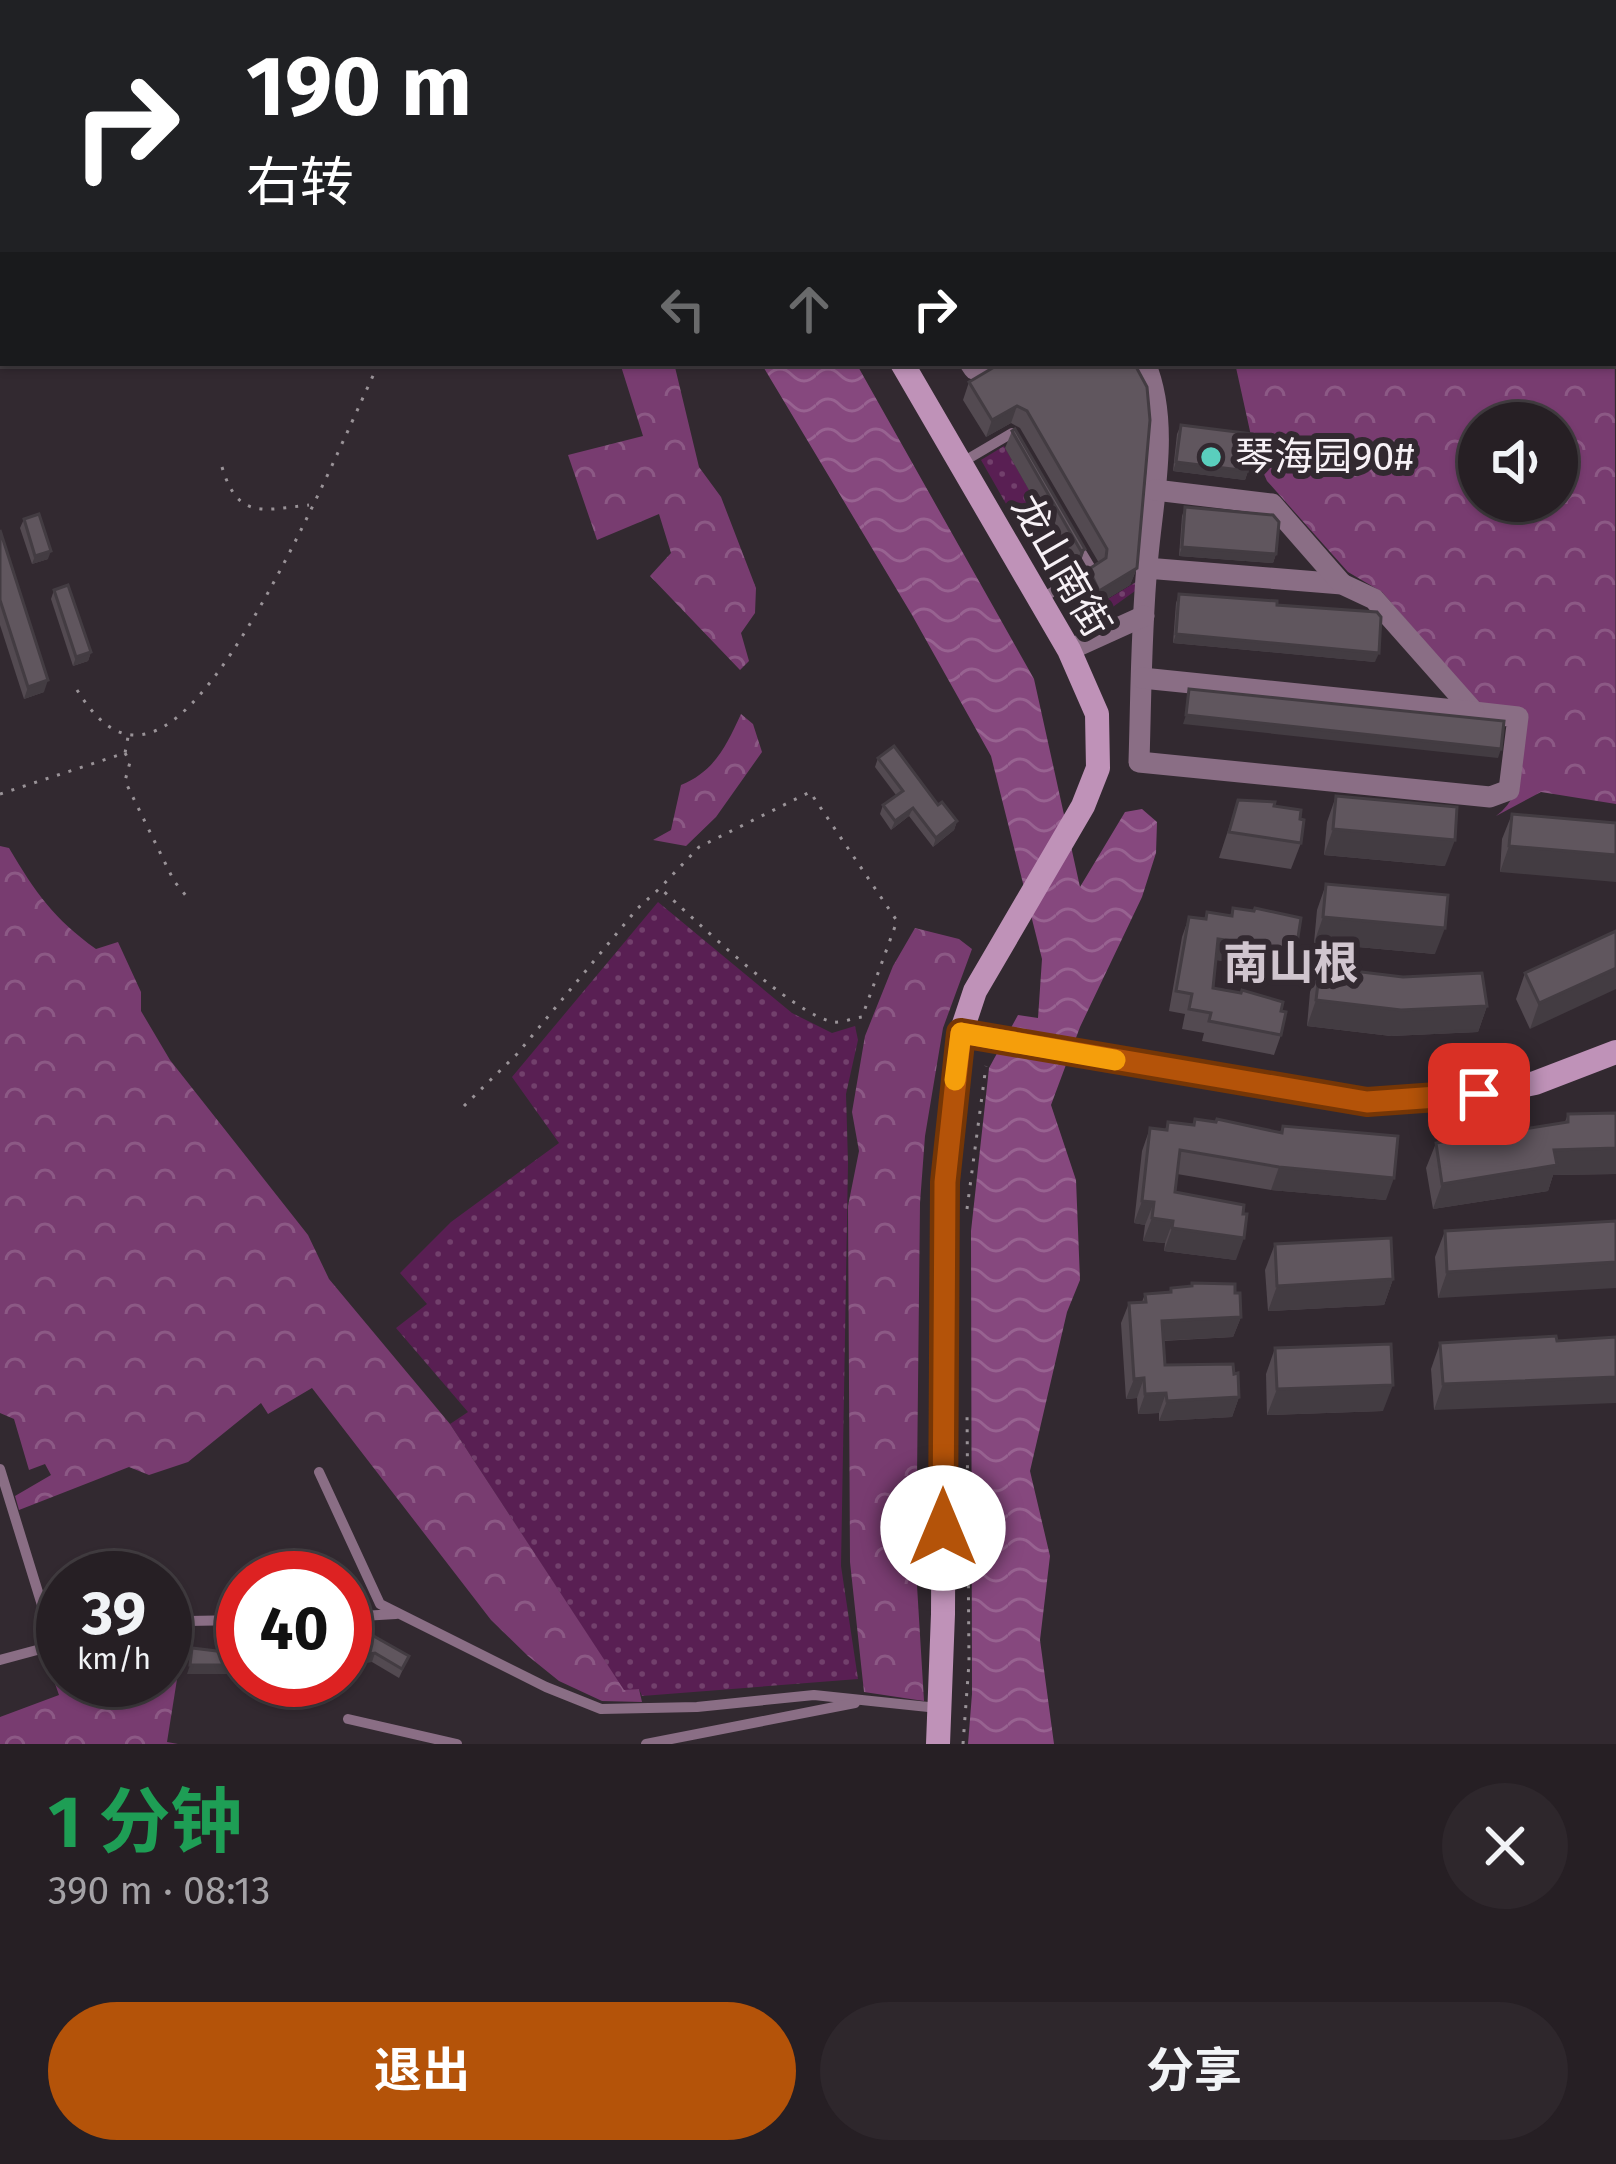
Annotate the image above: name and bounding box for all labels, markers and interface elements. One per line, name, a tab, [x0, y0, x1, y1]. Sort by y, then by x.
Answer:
text: 190 m	[246, 36, 472, 137]
icon: right	[48, 48, 204, 204]
text: 右转	[246, 151, 354, 215]
icon: left	[650, 276, 716, 342]
icon: ahead	[776, 276, 842, 342]
icon: right	[902, 276, 968, 342]
map controls	[1458, 402, 1578, 522]
button: sound	[1458, 402, 1578, 522]
place label: 琴海园90#	[1235, 434, 1414, 480]
marker: 琴海园90#	[1198, 444, 1224, 470]
street label: 龙山南街	[1002, 487, 1120, 645]
district label: 南山根	[1223, 937, 1359, 991]
pin	[1428, 1043, 1530, 1145]
icon: arrive	[1446, 1061, 1512, 1127]
position arrow	[880, 1465, 1006, 1591]
speed limit sign: 40	[216, 1551, 372, 1707]
text: 39	[82, 1578, 146, 1650]
text: km/h	[77, 1641, 151, 1677]
text: 1 分钟	[48, 1780, 242, 1866]
button: close	[1442, 1783, 1568, 1909]
text: 390 m · 08:13	[48, 1868, 270, 1914]
button: 退出	[48, 2002, 796, 2140]
button: 分享	[820, 2002, 1568, 2140]

